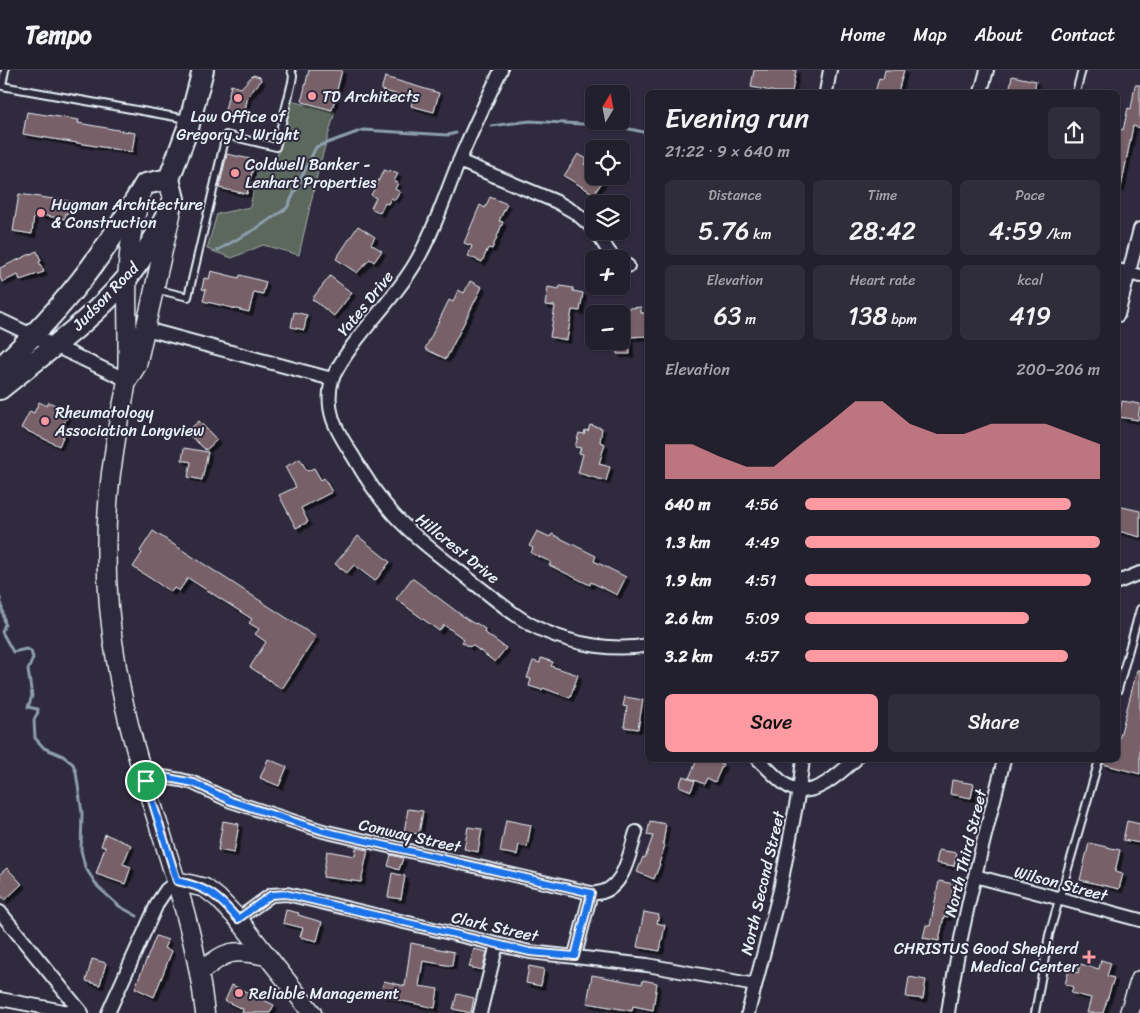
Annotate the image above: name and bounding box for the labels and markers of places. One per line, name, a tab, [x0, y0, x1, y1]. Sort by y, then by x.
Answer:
place label: TD Architects	[322, 82, 420, 111]
marker: TD Architects	[306, 90, 318, 102]
marker: Law Office of Gregory J. Wright	[232, 92, 244, 104]
place label: Law Office of Gregory J. Wright	[176, 102, 300, 149]
place label: Coldwell Banker - Lenhart Properties	[245, 150, 377, 197]
marker: Coldwell Banker - Lenhart Properties	[229, 167, 241, 179]
place label: Hugman Architecture & Construction	[51, 190, 203, 237]
marker: Hugman Architecture & Construction	[35, 207, 47, 219]
place label: Rheumatology Association Longview	[54, 398, 204, 445]
marker: Rheumatology Association Longview	[39, 415, 51, 427]
pin	[125, 760, 167, 802]
place label: CHRISTUS Good Shepherd Medical Center	[894, 934, 1080, 981]
marker: CHRISTUS Good Shepherd Medical Center	[1082, 950, 1096, 964]
place label: Reliable Management	[249, 979, 400, 1008]
marker: Reliable Management	[233, 987, 245, 999]

